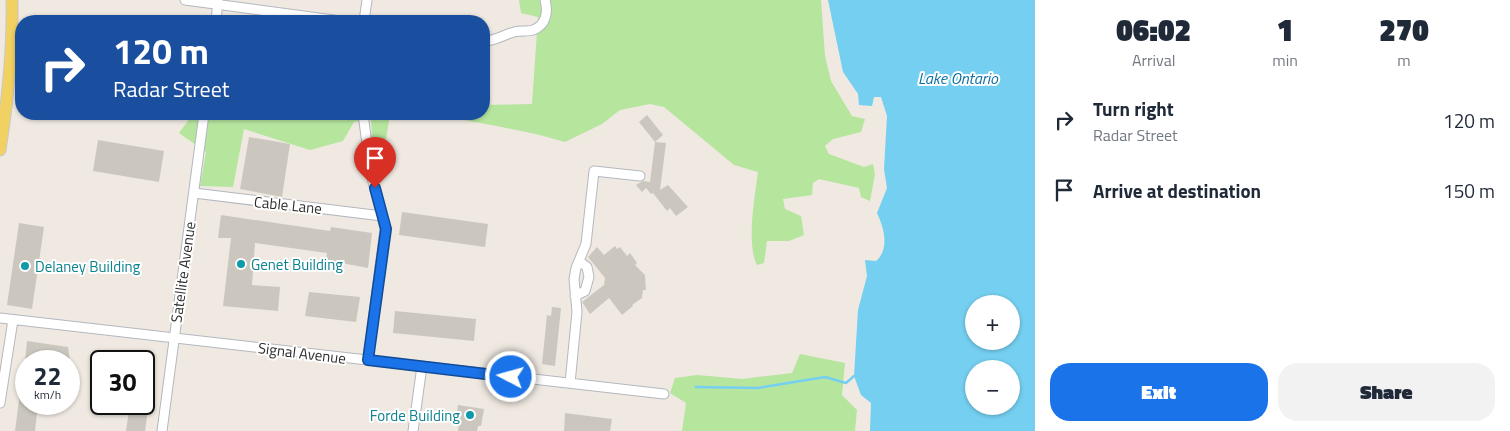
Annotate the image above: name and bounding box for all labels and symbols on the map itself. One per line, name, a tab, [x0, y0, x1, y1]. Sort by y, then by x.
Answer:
water label: Lake Ontario	[918, 66, 999, 90]
pin	[354, 137, 396, 188]
street label: Cable Lane	[253, 190, 323, 220]
street label: Satellite Avenue	[165, 220, 201, 324]
place label: Genet Building	[251, 253, 343, 276]
place label: Delaney Building	[35, 255, 141, 278]
marker: Genet Building	[235, 258, 247, 270]
marker: Delaney Building	[19, 260, 31, 272]
street label: Signal Avenue	[257, 336, 347, 370]
speed limit sign: 30	[90, 350, 155, 415]
position arrow	[484, 350, 536, 402]
place label: Forde Building	[370, 404, 460, 427]
marker: Forde Building	[464, 409, 476, 421]

